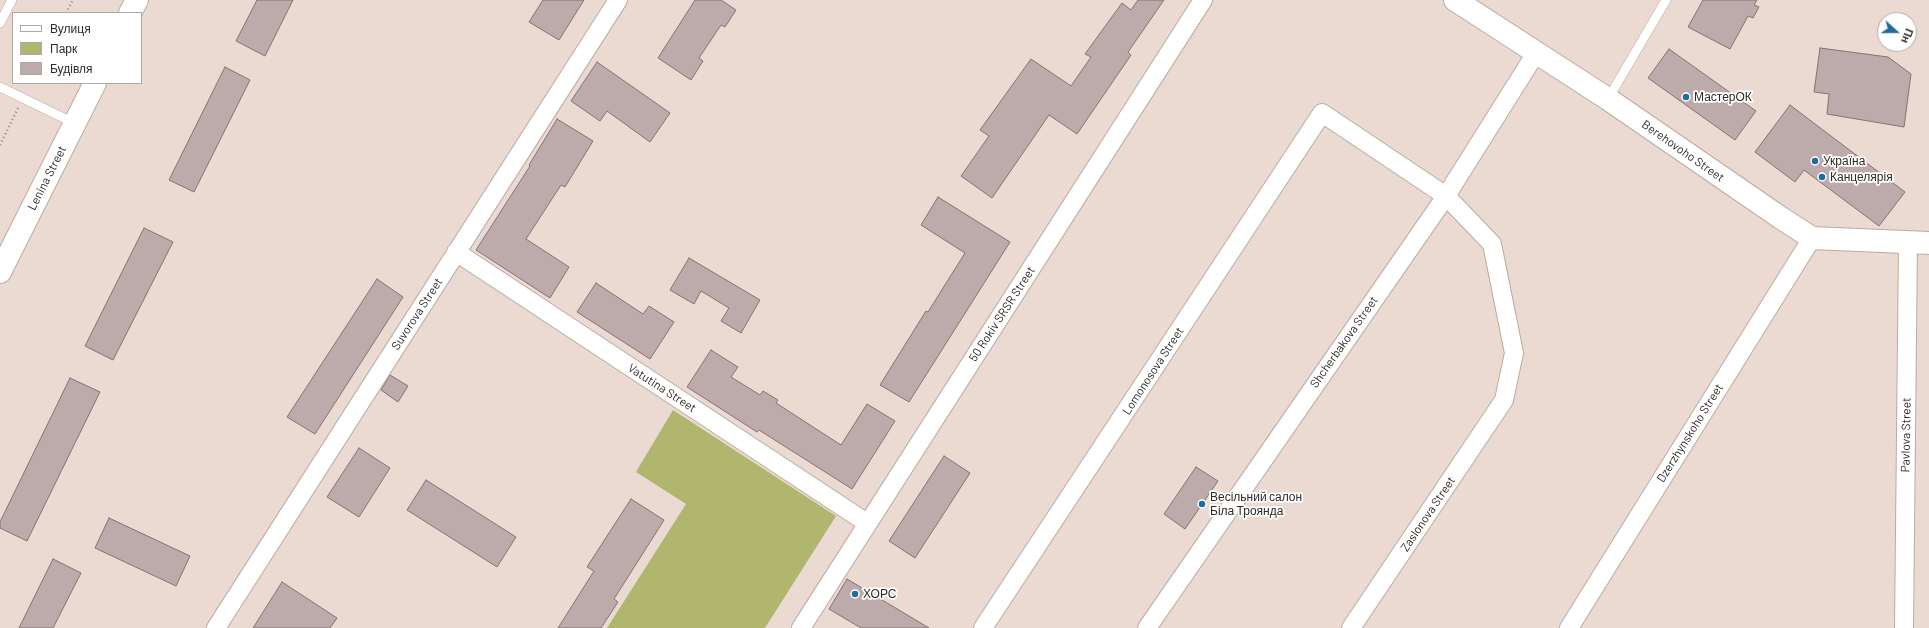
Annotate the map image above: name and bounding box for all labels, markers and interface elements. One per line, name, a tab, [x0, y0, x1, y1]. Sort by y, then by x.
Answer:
legend	[12, 12, 142, 84]
north arrow	[1877, 12, 1917, 52]
text: Вулиця	[50, 21, 91, 35]
text: Пн	[1899, 27, 1916, 45]
text: Парк	[50, 41, 77, 55]
text: Будівля	[50, 61, 92, 75]
place label: МастерОК	[1694, 90, 1752, 104]
marker: МастерОК	[1681, 92, 1691, 102]
street label: Berehovoho Street	[1639, 117, 1727, 185]
street label: Lenina Street	[25, 143, 69, 213]
place label: Україна	[1823, 154, 1865, 168]
marker: Україна	[1810, 156, 1820, 166]
place label: Канцелярія	[1830, 170, 1893, 184]
marker: Канцелярія	[1817, 172, 1827, 182]
street label: 50 Rokiv SRSR Street	[966, 264, 1038, 364]
street label: Suvorova Street	[388, 275, 446, 353]
street label: Shcherbakova Street	[1307, 293, 1381, 391]
street label: Lomonosova Street	[1119, 324, 1187, 418]
street label: Vatutina Street	[625, 361, 699, 415]
street label: Dzerzhynskoho Street	[1654, 381, 1726, 485]
street label: Pavlova Street	[1898, 398, 1914, 472]
street label: Zaslonova Street	[1398, 474, 1458, 554]
place label: Весільний салон Біла Троянда	[1210, 490, 1302, 518]
marker: Весільний салон Біла Троянда	[1197, 499, 1207, 509]
place label: ХОРС	[863, 587, 896, 601]
marker: ХОРС	[850, 589, 860, 599]

